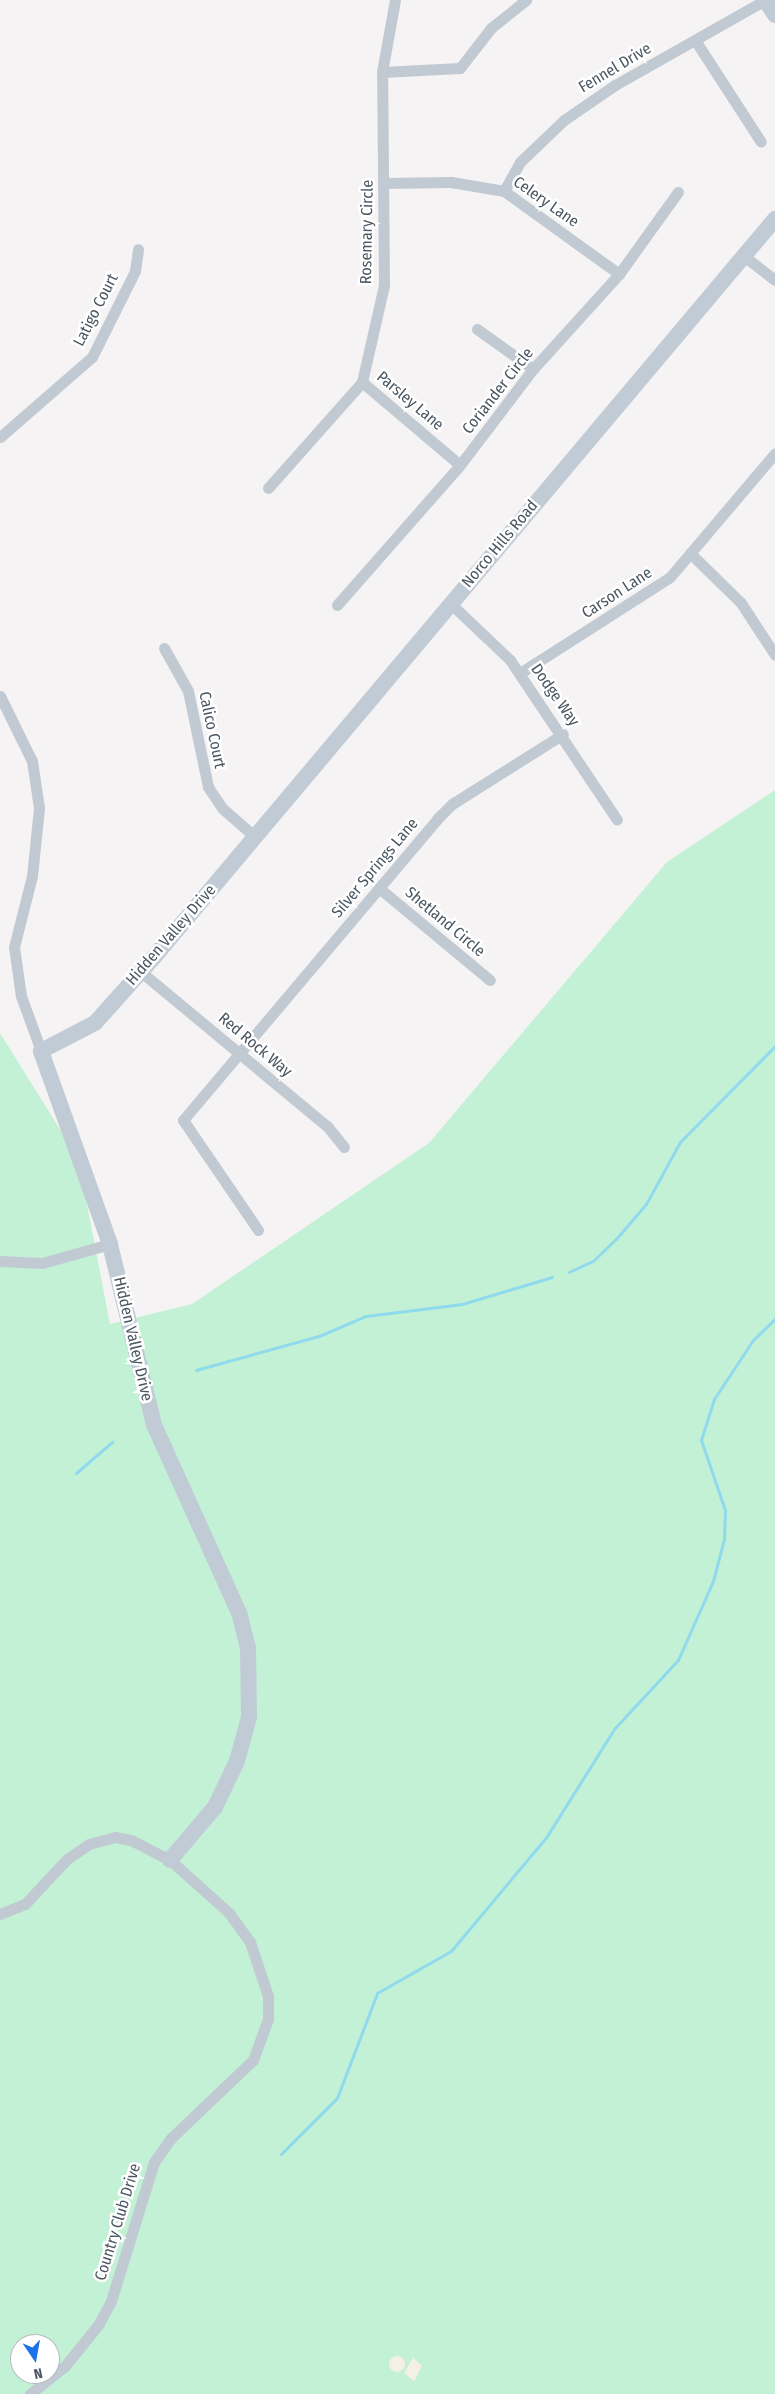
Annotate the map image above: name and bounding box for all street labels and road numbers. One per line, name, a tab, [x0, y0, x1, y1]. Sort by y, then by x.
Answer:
street label: Fennel Drive	[575, 39, 655, 97]
street label: Celery Lane	[510, 173, 582, 231]
street label: Rosemary Circle	[356, 180, 378, 284]
street label: Latigo Court	[70, 270, 122, 350]
street label: Coriander Circle	[458, 344, 538, 438]
street label: Parsley Lane	[373, 367, 447, 435]
street label: Norco Hills Road	[458, 496, 542, 592]
street label: Carson Lane	[578, 563, 656, 623]
street label: Dodge Way	[527, 660, 583, 730]
street label: Calico Court	[194, 690, 230, 770]
street label: Silver Springs Lane	[328, 814, 422, 922]
street label: Hidden Valley Drive	[122, 881, 220, 989]
street label: Shetland Circle	[401, 883, 489, 961]
street label: Red Rock Way	[214, 1009, 296, 1081]
street label: Hidden Valley Drive	[109, 1275, 157, 1403]
street label: Country Club Drive	[91, 2161, 145, 2283]

